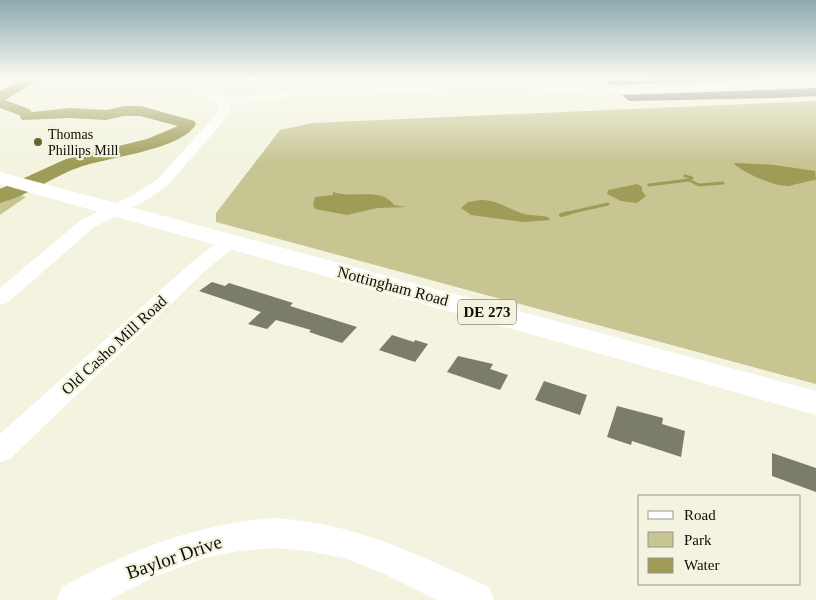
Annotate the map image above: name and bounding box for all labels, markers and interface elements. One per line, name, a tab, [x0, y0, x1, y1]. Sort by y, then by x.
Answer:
place label: Thomas Phillips Mill	[48, 127, 119, 158]
marker: Thomas Phillips Mill	[32, 136, 44, 148]
street label: Nottingham Road	[335, 263, 450, 310]
street label: Old Casho Mill Road	[58, 292, 170, 398]
road number: DE 273	[458, 300, 516, 324]
legend	[638, 495, 801, 585]
text: Road	[684, 507, 716, 523]
street label: Baylor Drive	[123, 531, 225, 583]
text: Park	[684, 532, 712, 548]
text: Water	[684, 557, 719, 573]

